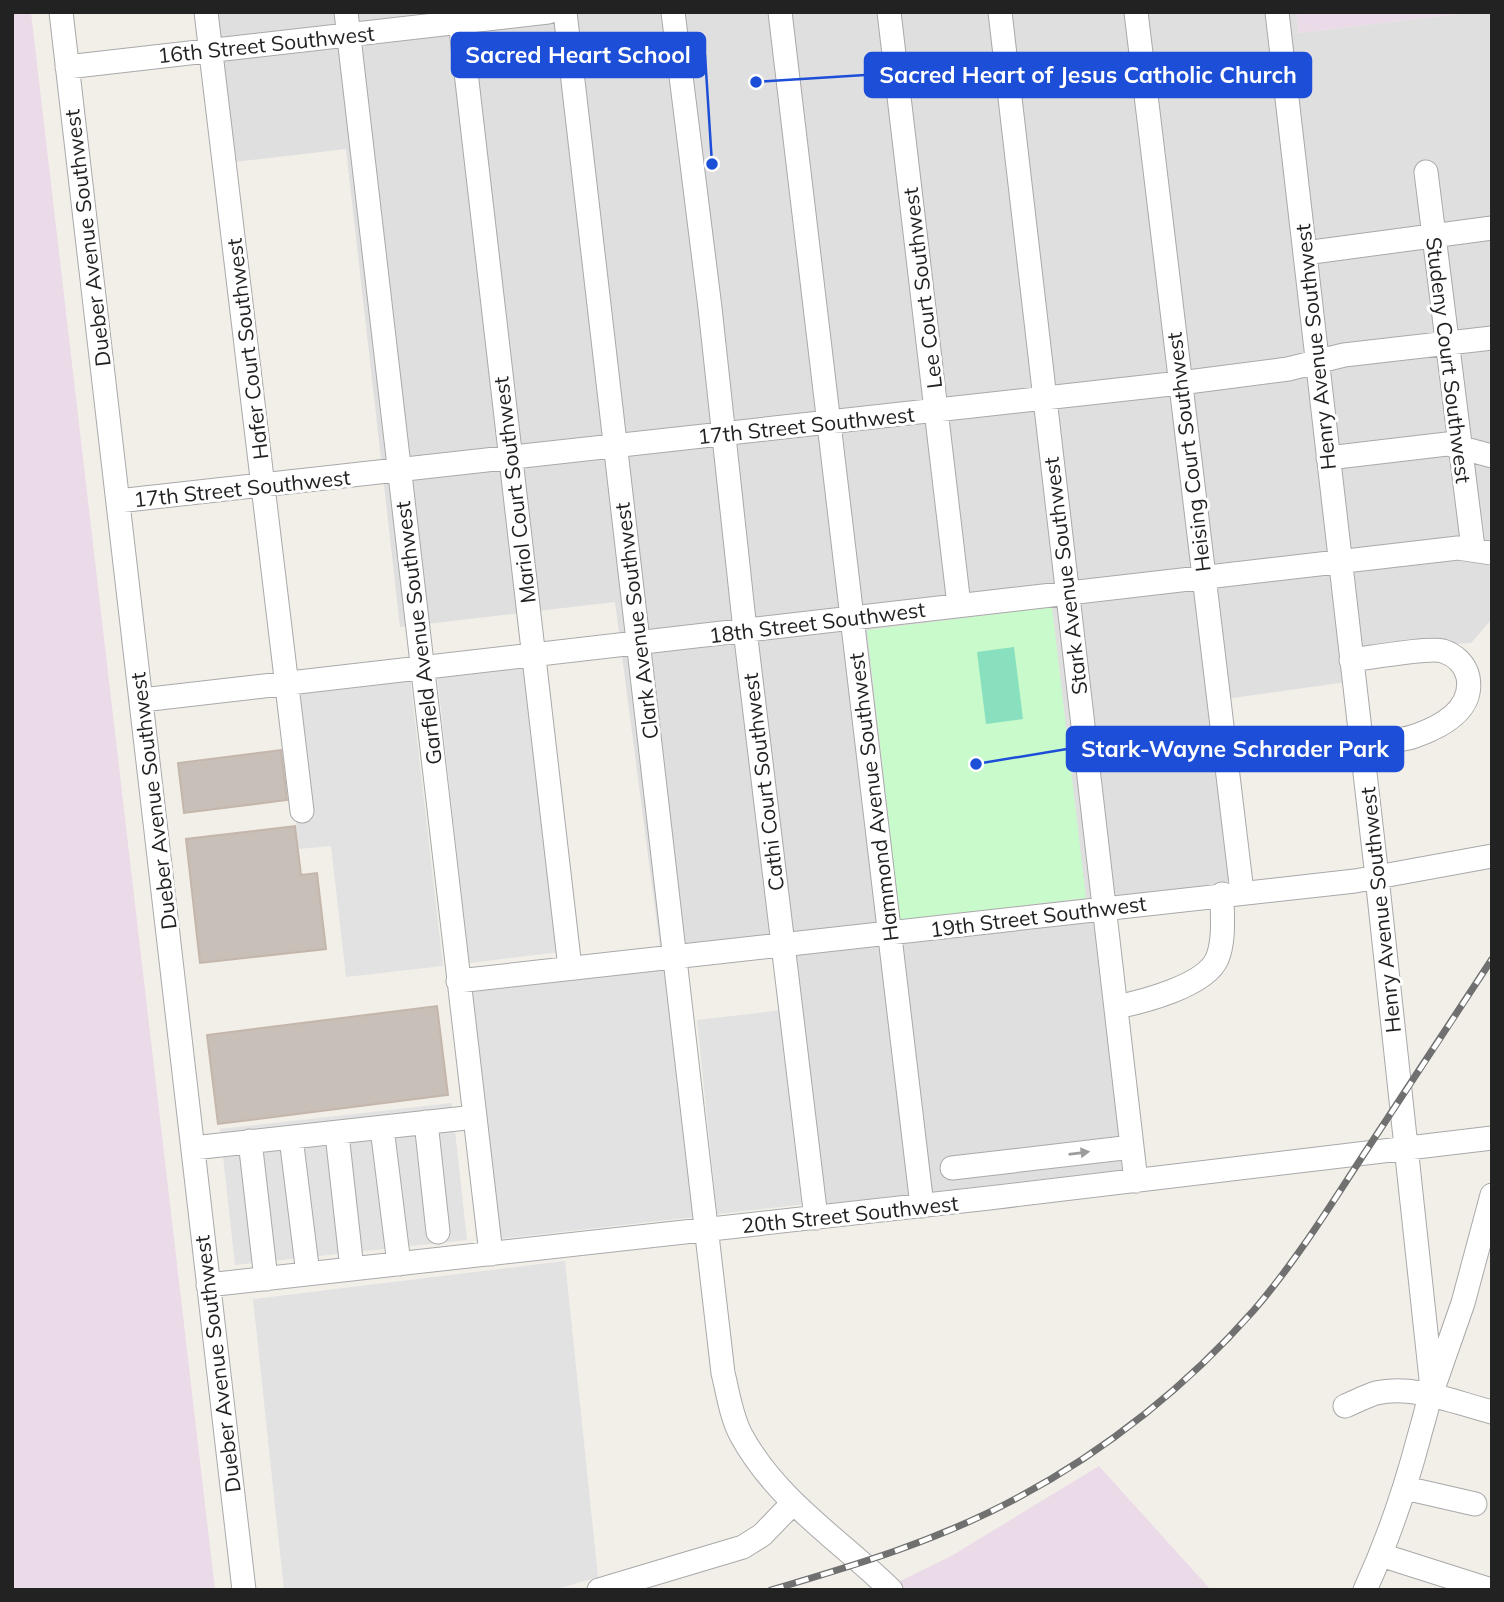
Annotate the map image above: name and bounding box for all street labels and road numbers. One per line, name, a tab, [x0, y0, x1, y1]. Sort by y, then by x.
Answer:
street label: 16th Street Southwest	[156, 20, 376, 68]
street label: Dueber Avenue Southwest	[58, 108, 116, 368]
street label: Lee Court Southwest	[897, 186, 947, 390]
street label: Henry Avenue Southwest	[1289, 223, 1341, 471]
street label: Studeny Court Southwest	[1421, 235, 1477, 485]
street label: Hafer Court Southwest	[221, 237, 273, 461]
street label: Heising Court Southwest	[1160, 331, 1216, 573]
street label: Mariol Court Southwest	[487, 375, 541, 605]
street label: 17th Street Southwest	[696, 401, 916, 449]
street label: Stark Avenue Southwest	[1038, 456, 1092, 696]
street label: 17th Street Southwest	[132, 464, 352, 512]
street label: Garfield Avenue Southwest	[389, 500, 447, 766]
street label: Clark Avenue Southwest	[609, 501, 663, 741]
street label: 18th Street Southwest	[707, 596, 927, 648]
street label: Hammond Avenue Southwest	[842, 651, 904, 943]
street label: Dueber Avenue Southwest	[124, 671, 182, 931]
street label: Cathi Court Southwest	[737, 672, 789, 892]
street label: Henry Avenue Southwest	[1354, 786, 1406, 1034]
street label: 19th Street Southwest	[928, 890, 1148, 942]
street label: 20th Street Southwest	[740, 1190, 960, 1238]
street label: Dueber Avenue Southwest	[188, 1234, 246, 1494]

